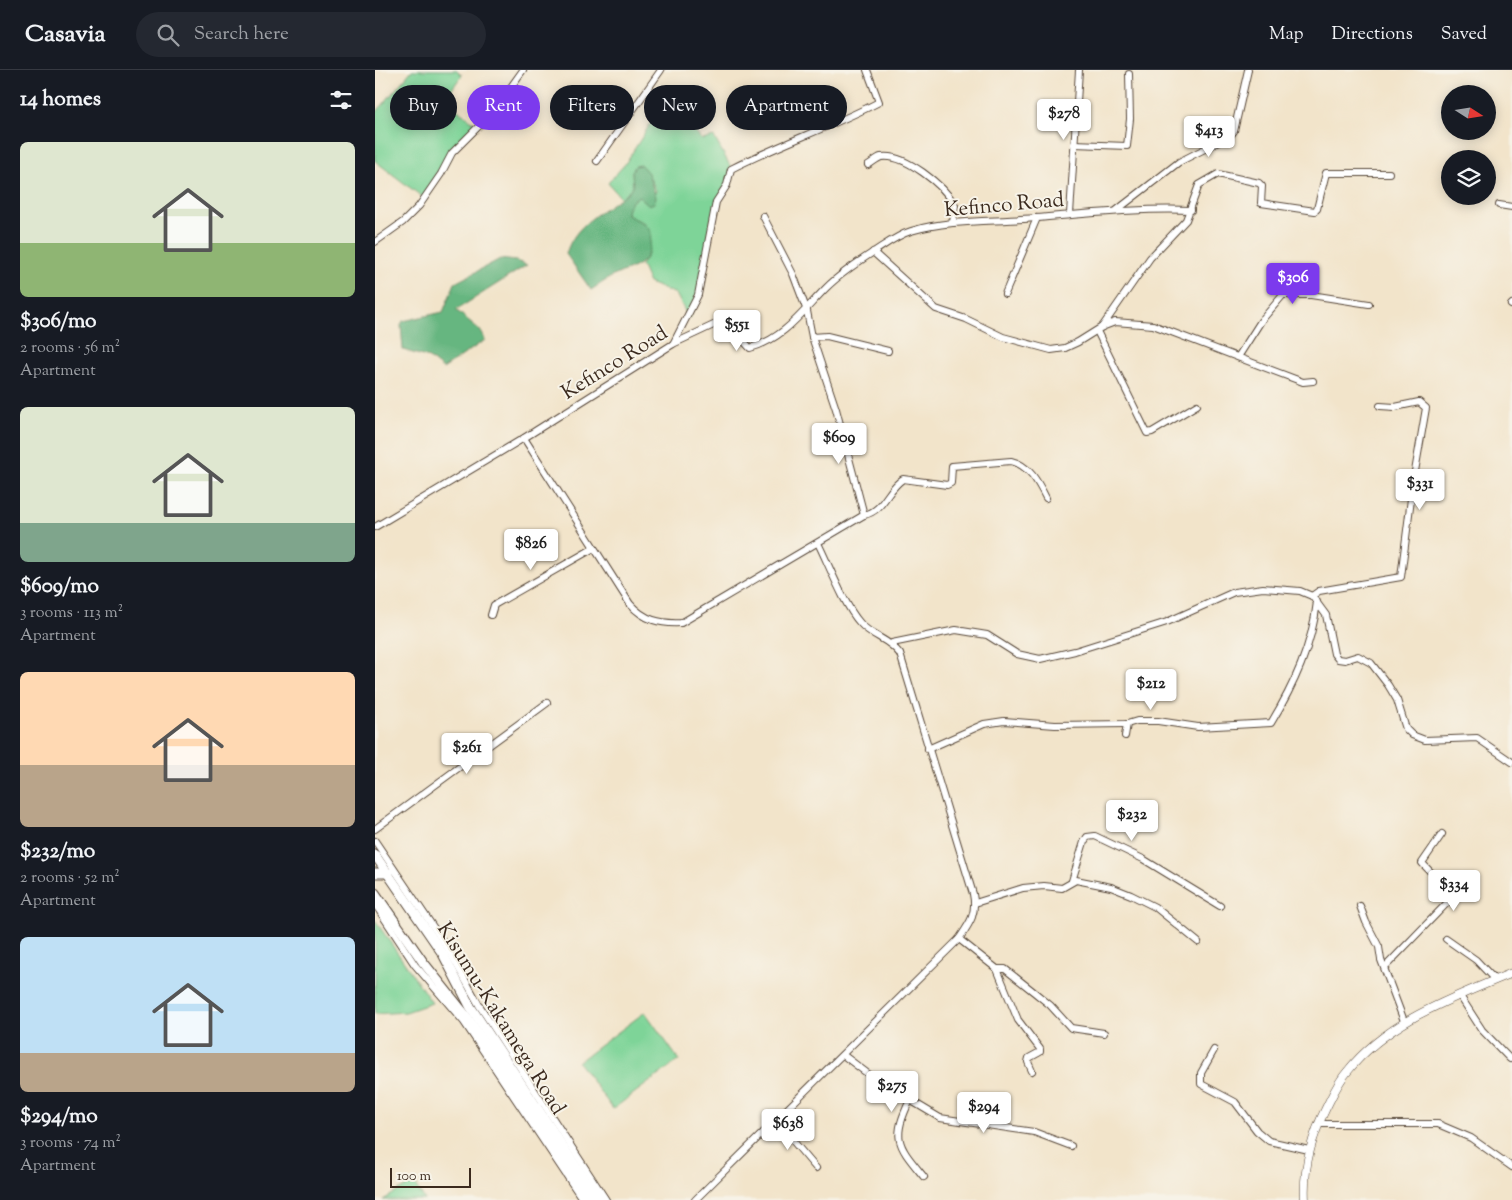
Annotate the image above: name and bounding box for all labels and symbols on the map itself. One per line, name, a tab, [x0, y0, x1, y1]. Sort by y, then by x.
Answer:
north arrow	[1441, 85, 1496, 140]
pin: $278	[1034, 98, 1094, 141]
pin: $413	[1179, 116, 1239, 158]
street label: Kefinco Road	[943, 186, 1066, 226]
pin: $306	[1263, 262, 1323, 305]
pin: $551	[707, 310, 767, 352]
street label: Kefinco Road	[556, 319, 674, 408]
pin: $609	[809, 422, 869, 465]
pin: $331	[1390, 468, 1450, 511]
pin: $826	[501, 528, 561, 571]
pin: $212	[1121, 668, 1181, 711]
pin: $261	[437, 732, 497, 775]
pin: $232	[1102, 800, 1162, 842]
pin: $334	[1424, 870, 1484, 912]
street label: Kisumu-Kakamega Road	[429, 917, 572, 1121]
pin: $275	[862, 1070, 922, 1113]
pin: $294	[954, 1092, 1014, 1134]
pin: $638	[758, 1108, 818, 1151]
scale bar	[390, 1165, 471, 1188]

